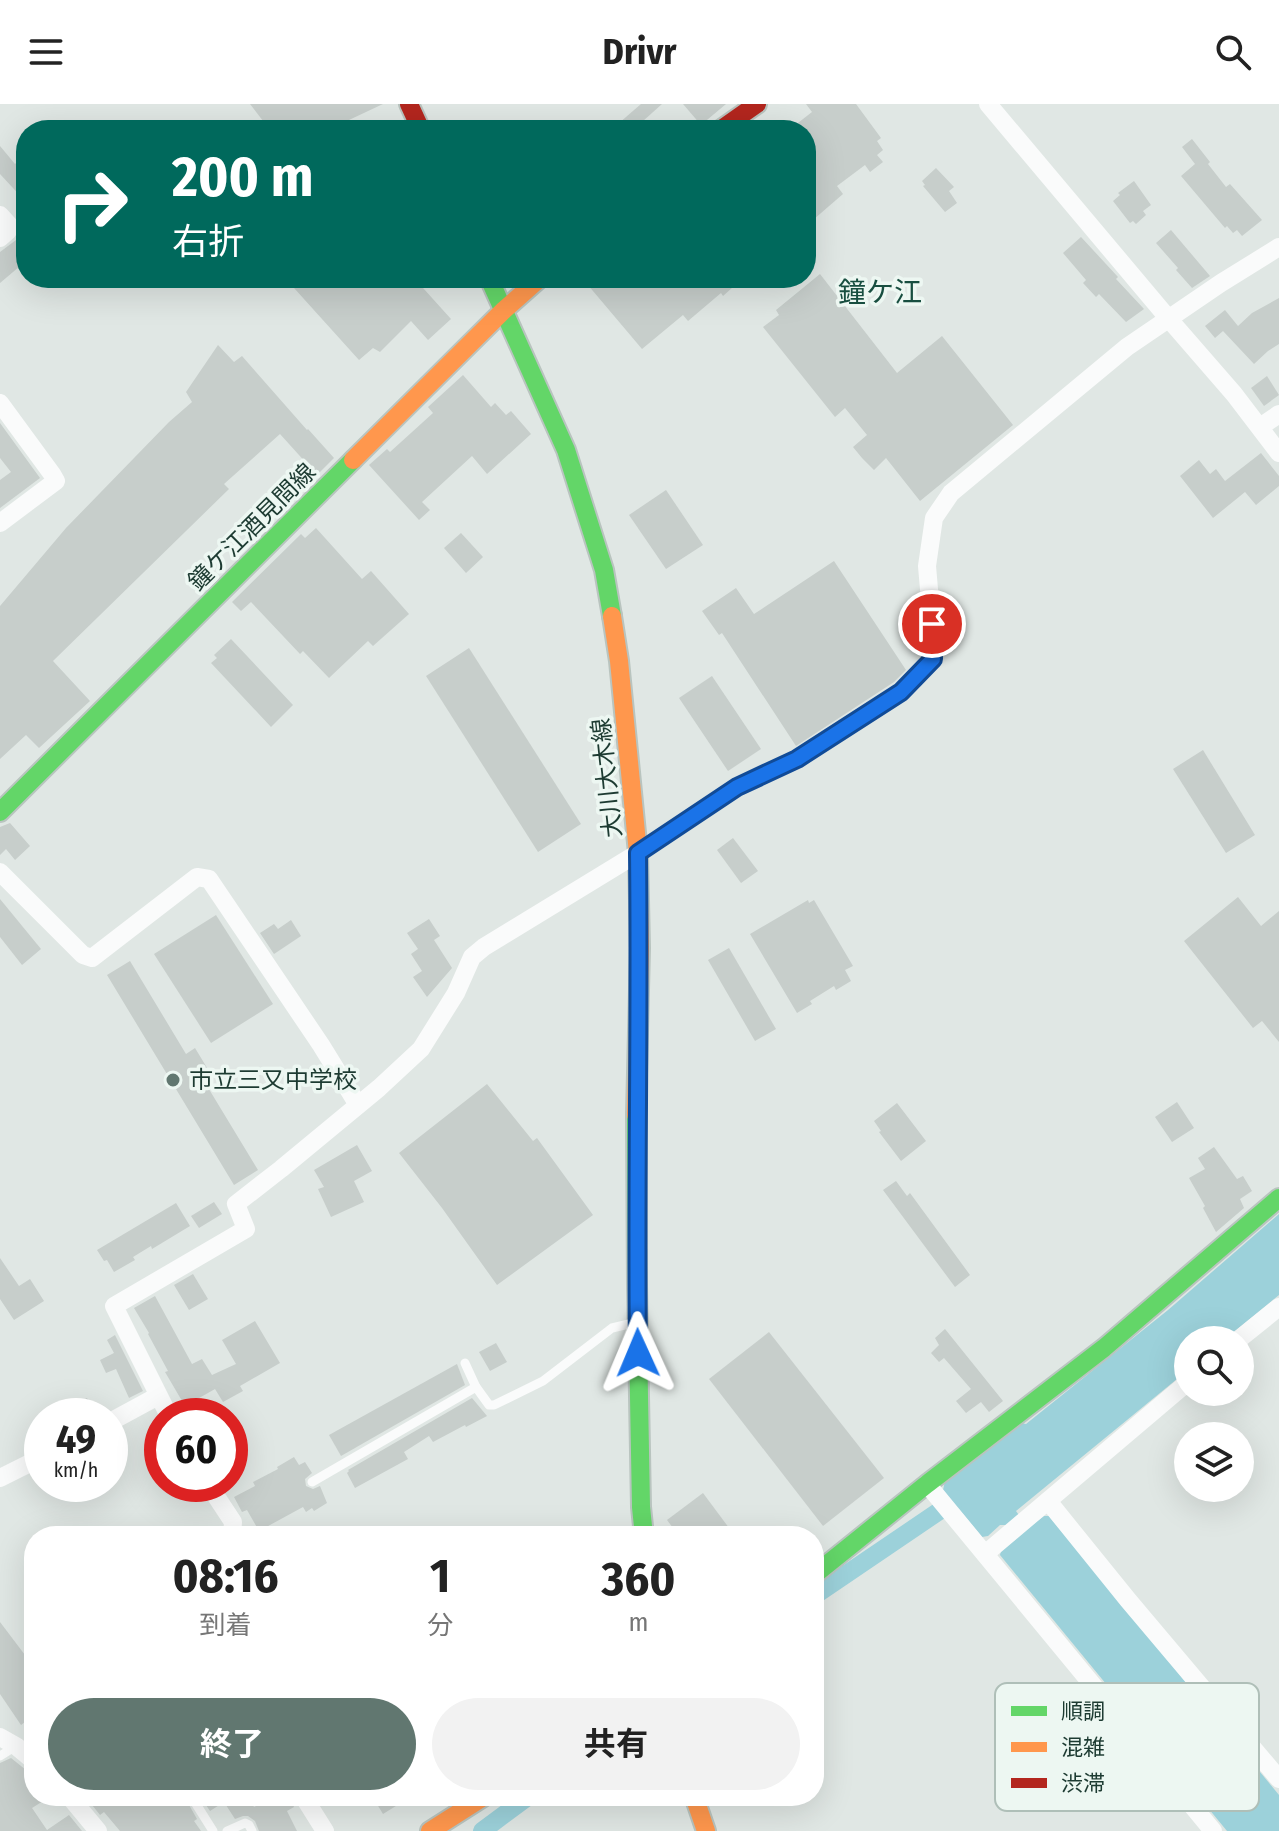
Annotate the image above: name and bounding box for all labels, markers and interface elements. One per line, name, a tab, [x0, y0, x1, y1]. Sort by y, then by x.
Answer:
icon: menu	[24, 30, 68, 74]
text: Drivr	[602, 30, 677, 74]
icon: search	[1211, 30, 1255, 74]
text: 200 m	[172, 144, 313, 211]
icon: right	[40, 152, 144, 256]
text: 右折	[172, 220, 244, 264]
district label: 鐘ケ江	[838, 276, 922, 309]
street label: 鐘ケ江酒見間線	[183, 458, 321, 596]
pin	[898, 590, 966, 658]
icon: arrive	[910, 602, 954, 646]
street label: 大川大木線	[587, 717, 627, 839]
place label: 市立三又中学校	[189, 1066, 357, 1094]
marker: 市立三又中学校	[164, 1071, 182, 1089]
position arrow	[596, 1311, 680, 1395]
map controls	[1174, 1326, 1254, 1502]
button: search	[1174, 1326, 1254, 1406]
speed limit sign: 60	[144, 1398, 248, 1502]
text: 49	[56, 1416, 96, 1464]
button: layers	[1174, 1422, 1254, 1502]
text: km/h	[54, 1458, 98, 1482]
text: 08:16	[172, 1547, 279, 1605]
text: 1	[430, 1547, 450, 1605]
text: 360	[602, 1550, 676, 1608]
text: m	[629, 1607, 649, 1638]
text: 到着	[200, 1610, 252, 1641]
text: 分	[427, 1610, 453, 1641]
legend	[995, 1683, 1259, 1811]
button: 終了	[48, 1698, 416, 1790]
button: 共有	[432, 1698, 800, 1790]
text: 順調	[1061, 1698, 1105, 1725]
text: 混雑	[1061, 1734, 1105, 1761]
text: 渋滞	[1061, 1770, 1105, 1797]

